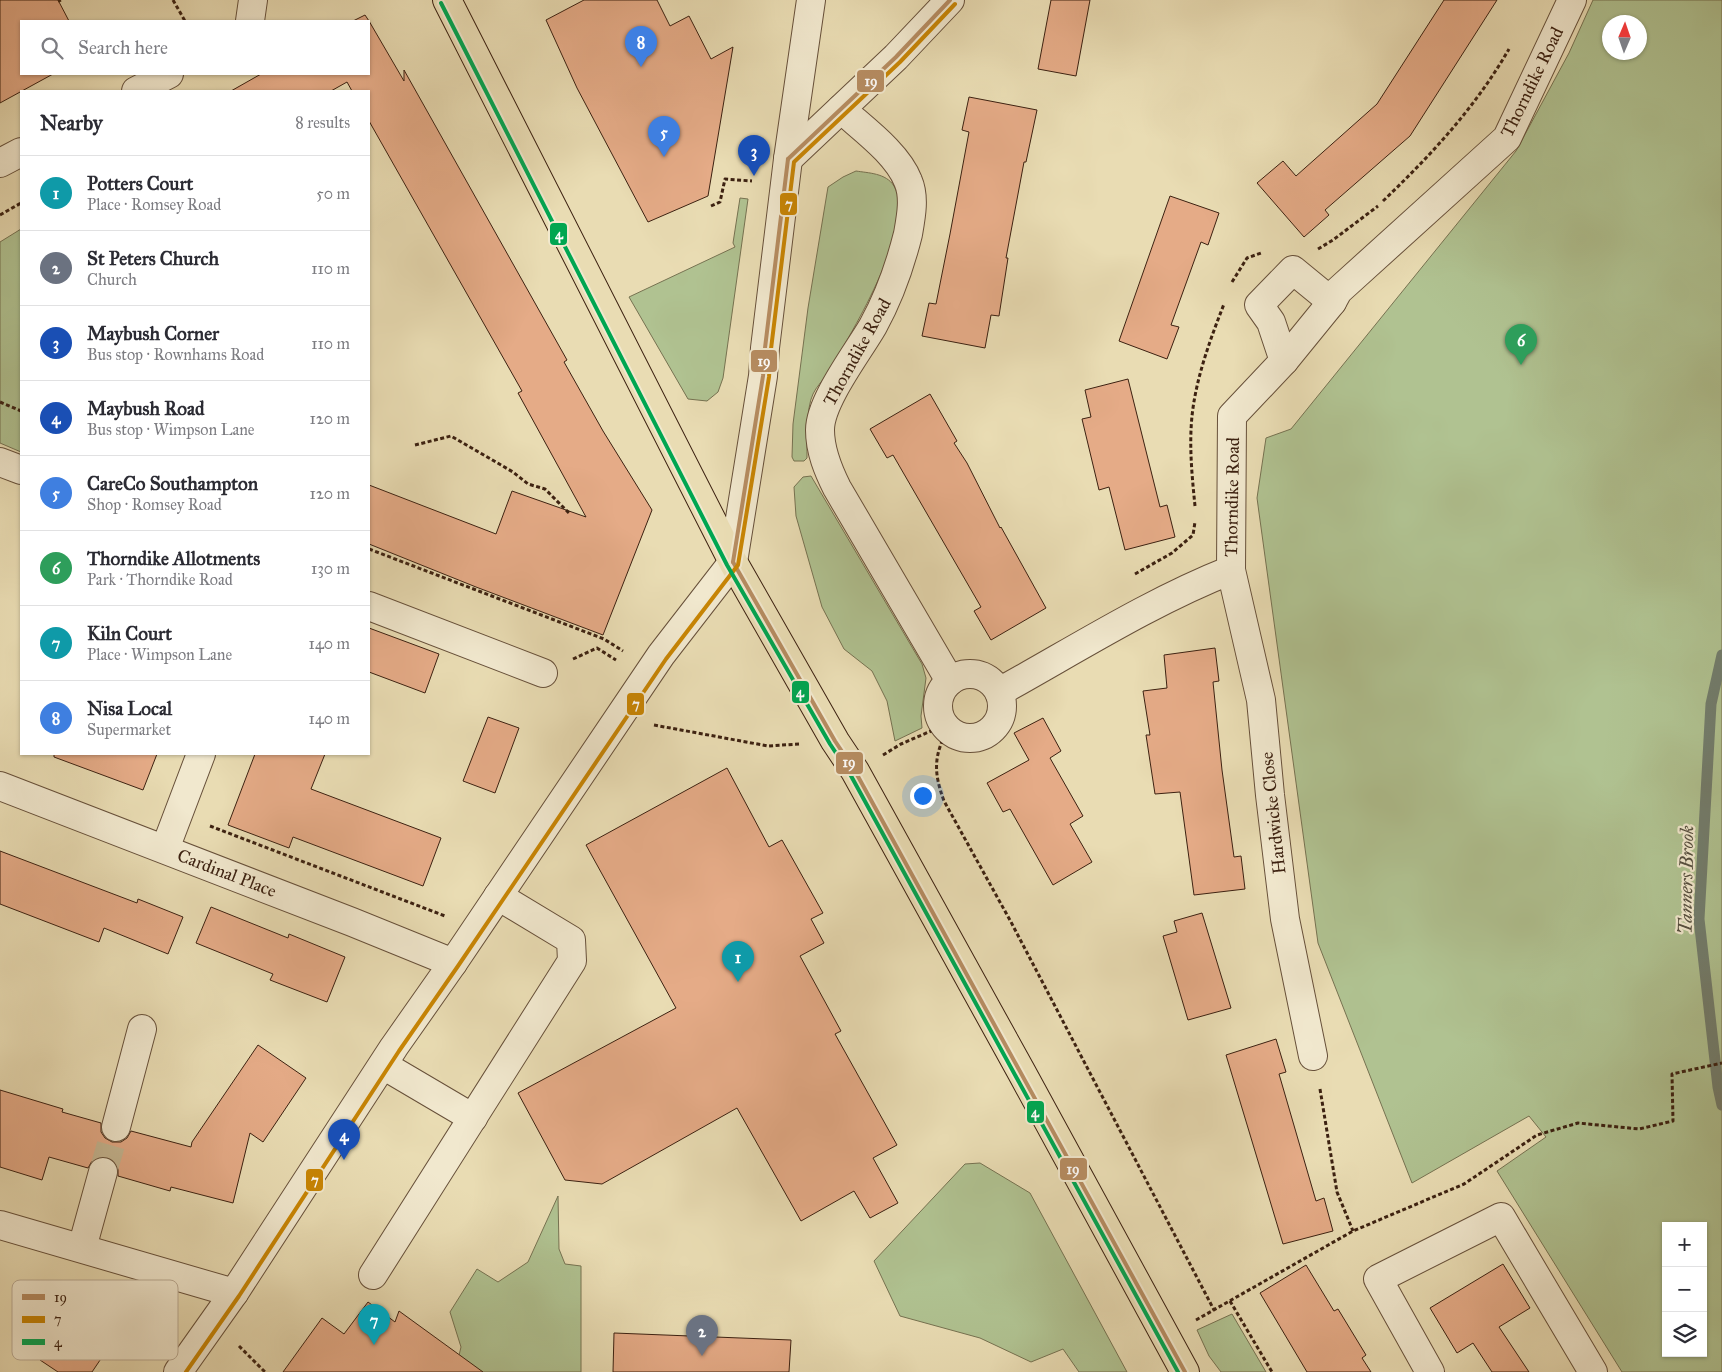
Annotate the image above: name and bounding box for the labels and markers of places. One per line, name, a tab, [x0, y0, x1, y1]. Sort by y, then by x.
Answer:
pin: 8	[625, 26, 657, 67]
pin: 5	[648, 116, 680, 157]
pin: 3	[738, 135, 770, 176]
pin: 6	[1505, 324, 1537, 365]
pin: 1	[722, 941, 754, 982]
pin: 4	[328, 1119, 360, 1160]
pin: 7	[358, 1304, 390, 1345]
pin: 2	[686, 1315, 718, 1356]

